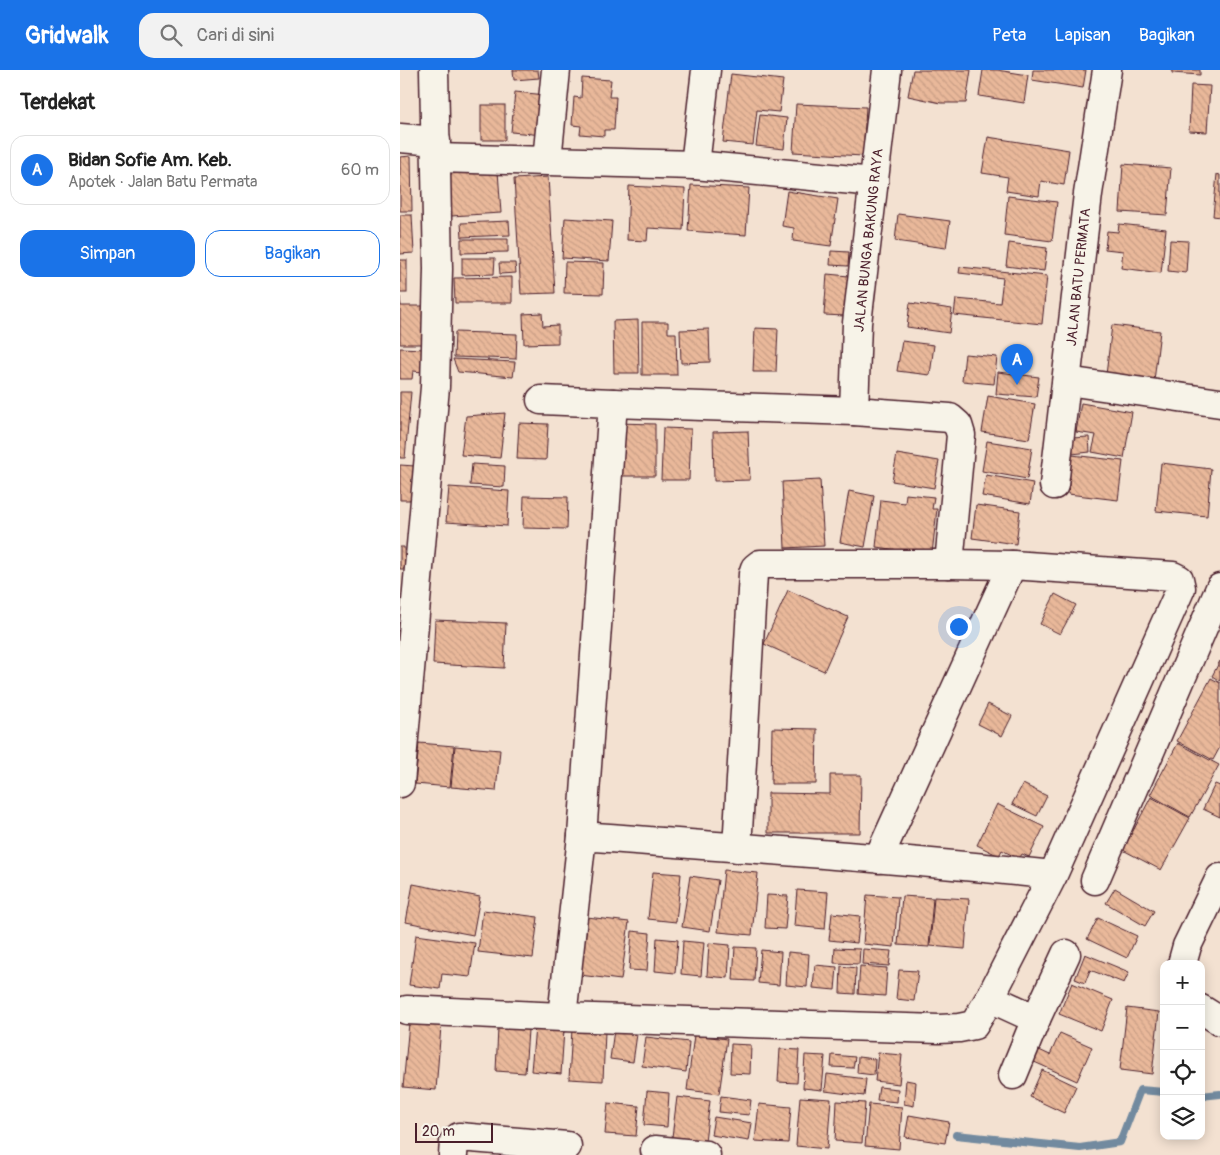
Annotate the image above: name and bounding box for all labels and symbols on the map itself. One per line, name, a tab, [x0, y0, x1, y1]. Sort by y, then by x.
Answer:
street label: JALAN BUNGA BAKUNG RAYA	[850, 148, 887, 333]
street label: JALAN BATU PERMATA	[1063, 207, 1094, 347]
pin: A	[1001, 344, 1033, 385]
your location	[946, 614, 972, 640]
scale bar	[415, 1120, 492, 1143]

